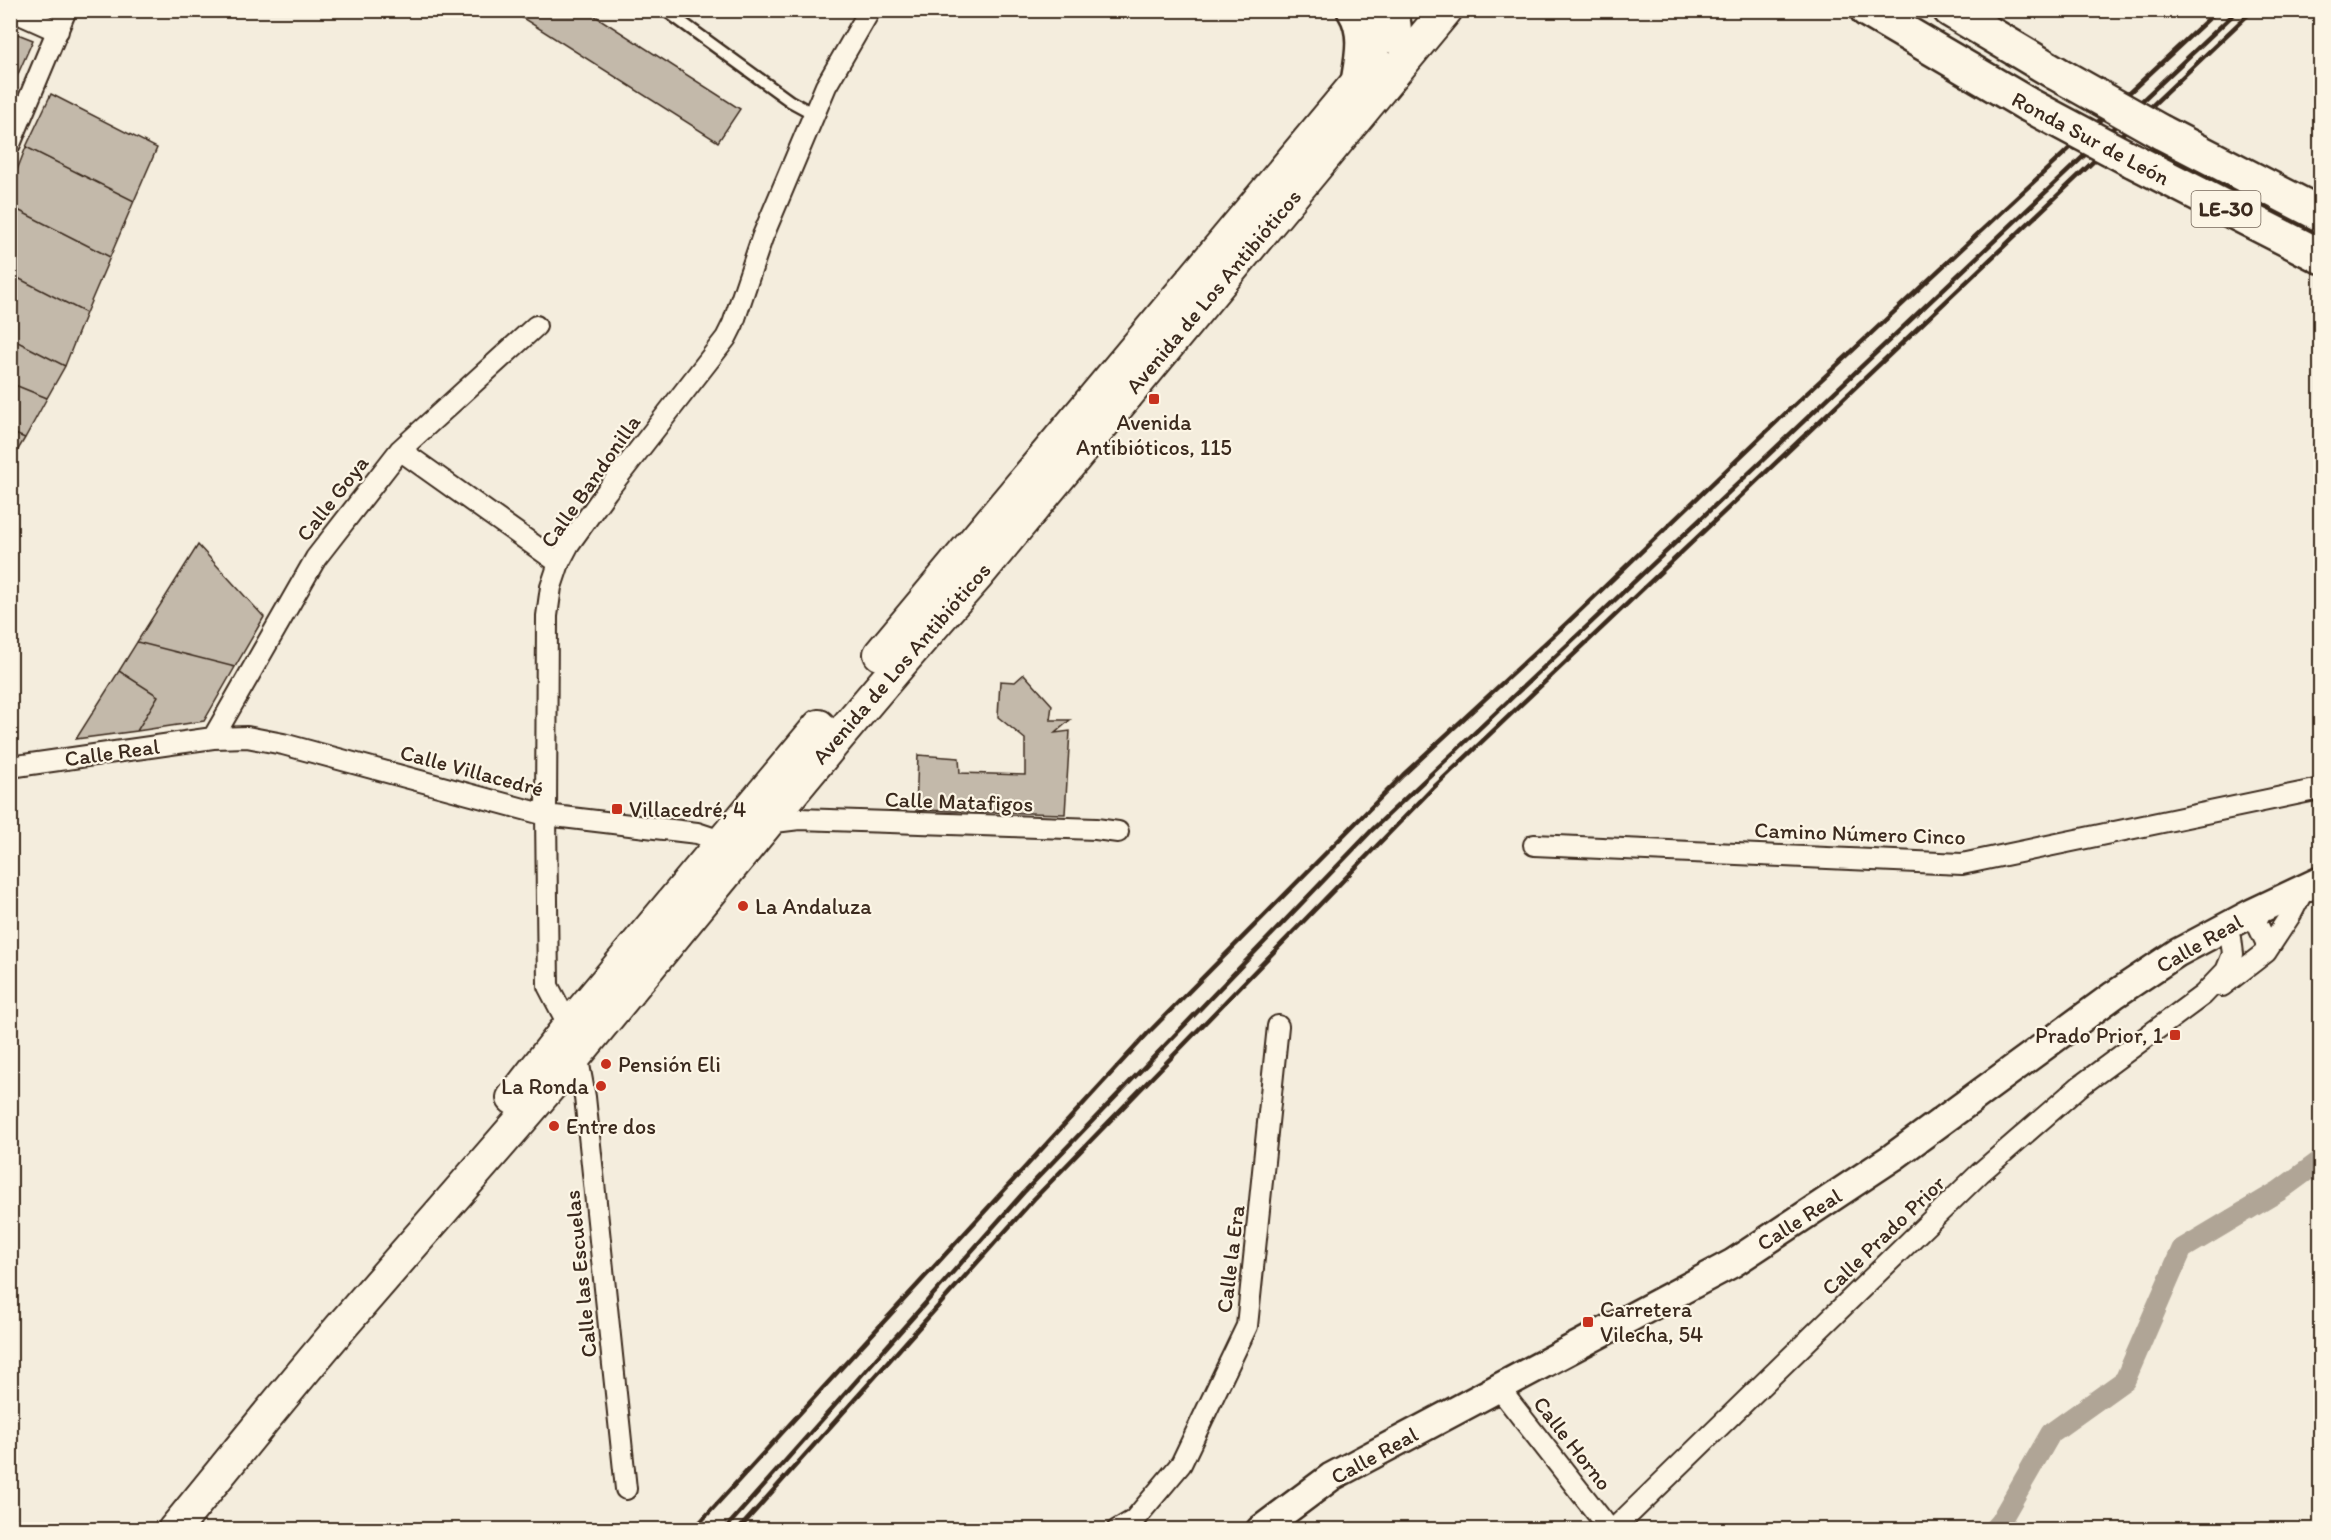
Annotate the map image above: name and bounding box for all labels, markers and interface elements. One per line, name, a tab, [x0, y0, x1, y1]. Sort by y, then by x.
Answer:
street label: Ronda Sur de León	[2007, 86, 2174, 191]
street label: Avenida de Los Antibióticos	[1120, 184, 1307, 399]
road number: LE-30	[2192, 191, 2260, 227]
marker: Avenida Antibióticos, 115	[1147, 392, 1161, 406]
street label: Calle Bandonilla	[535, 409, 647, 553]
place label: Avenida Antibióticos, 115	[1076, 409, 1232, 461]
street label: Calle Goya	[290, 450, 375, 547]
street label: Avenida de Los Antibióticos	[806, 557, 996, 770]
street label: Calle Real	[63, 732, 161, 773]
street label: Calle Villacedré	[397, 738, 547, 803]
street label: Calle Matafigos	[884, 785, 1034, 818]
place label: Villacedré, 4	[629, 796, 746, 823]
marker: Villacedré, 4	[610, 802, 624, 816]
street label: Camino Número Cinco	[1754, 816, 1966, 851]
place label: La Andaluza	[755, 893, 872, 920]
marker: La Andaluza	[736, 899, 750, 913]
street label: Calle Real	[2151, 908, 2247, 979]
place label: Prado Prior, 1	[2035, 1022, 2163, 1049]
marker: Prado Prior, 1	[2168, 1028, 2182, 1042]
place label: Pensión Eli	[618, 1051, 721, 1078]
marker: Pensión Eli	[599, 1057, 613, 1071]
place label: La Ronda	[501, 1073, 590, 1100]
marker: La Ronda	[594, 1079, 608, 1093]
place label: Entre dos	[566, 1113, 656, 1140]
marker: Entre dos	[547, 1119, 561, 1133]
street label: Calle Prado Prior	[1816, 1169, 1951, 1301]
street label: Calle Real	[1752, 1182, 1847, 1257]
street label: Calle las Escuelas	[558, 1189, 603, 1359]
street label: Calle la Era	[1210, 1203, 1251, 1314]
place label: Carretera Vilecha, 54	[1600, 1296, 1703, 1348]
marker: Carretera Vilecha, 54	[1581, 1315, 1595, 1329]
street label: Calle Horno	[1527, 1391, 1618, 1496]
street label: Calle Real	[1326, 1421, 1423, 1490]

